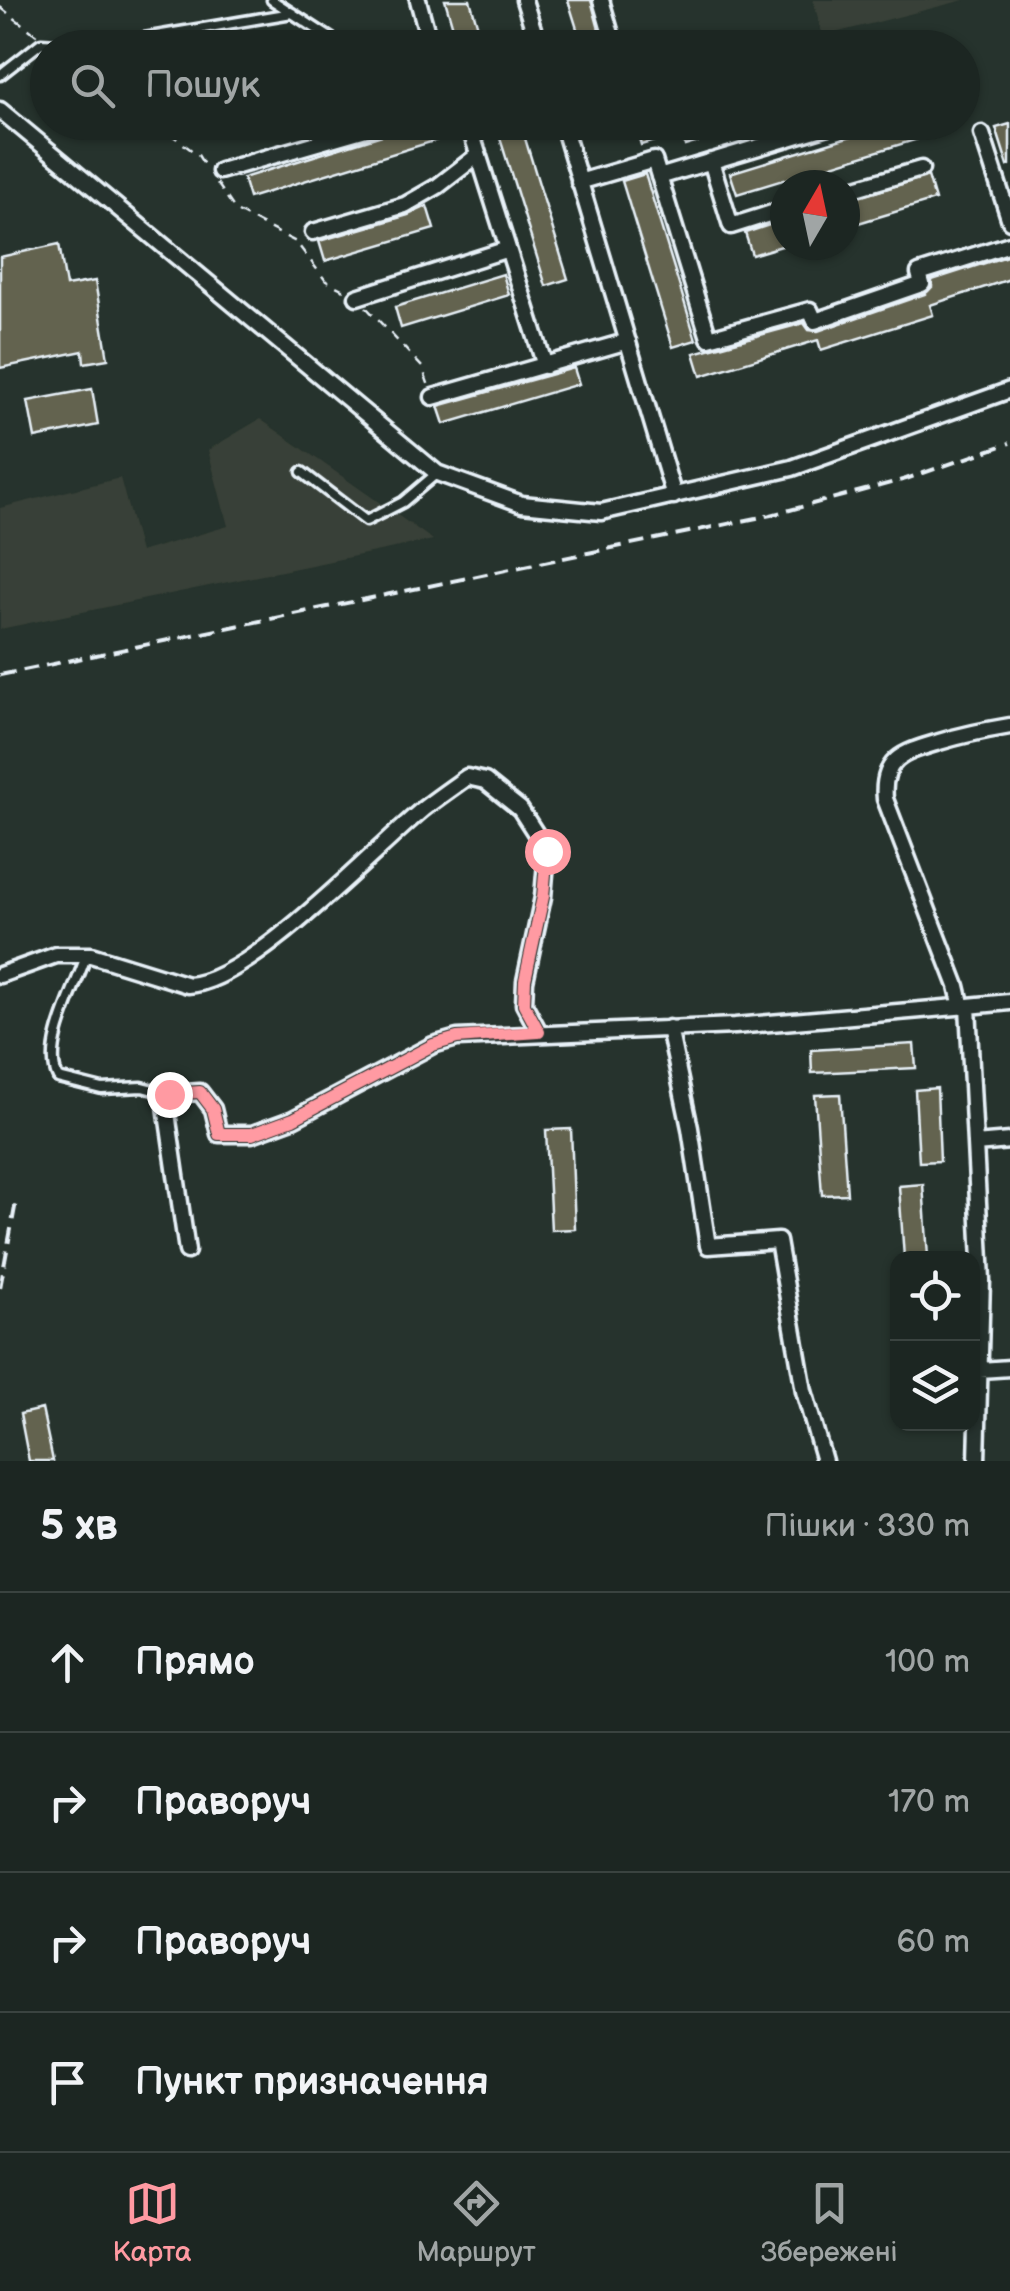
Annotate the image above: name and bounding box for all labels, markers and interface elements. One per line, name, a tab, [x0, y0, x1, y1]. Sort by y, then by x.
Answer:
search box	[30, 30, 980, 140]
icon: search	[65, 58, 120, 113]
text: Пошук	[145, 63, 260, 108]
north arrow	[770, 170, 860, 260]
route start	[525, 829, 571, 875]
route end	[147, 1072, 193, 1118]
map controls	[890, 1251, 980, 1431]
button: locate	[890, 1251, 980, 1341]
button: layers	[890, 1341, 980, 1431]
text: 5 хв	[40, 1501, 118, 1552]
text: Пішки · 330 m	[764, 1507, 970, 1546]
icon: ahead	[40, 1635, 95, 1690]
text: Прямо	[135, 1640, 254, 1685]
text: 100 m	[885, 1643, 970, 1682]
icon: right	[40, 1775, 95, 1830]
text: Праворуч	[135, 1780, 311, 1825]
text: 170 m	[888, 1783, 970, 1822]
icon: right	[40, 1915, 95, 1970]
text: Праворуч	[135, 1920, 311, 1965]
text: 60 m	[897, 1923, 970, 1962]
icon: arrive	[40, 2055, 95, 2110]
text: Пункт призначення	[135, 2060, 489, 2105]
tab: Карта	[113, 2176, 191, 2269]
tab: Маршрут	[417, 2176, 536, 2269]
tab: Збережені	[761, 2176, 897, 2269]

